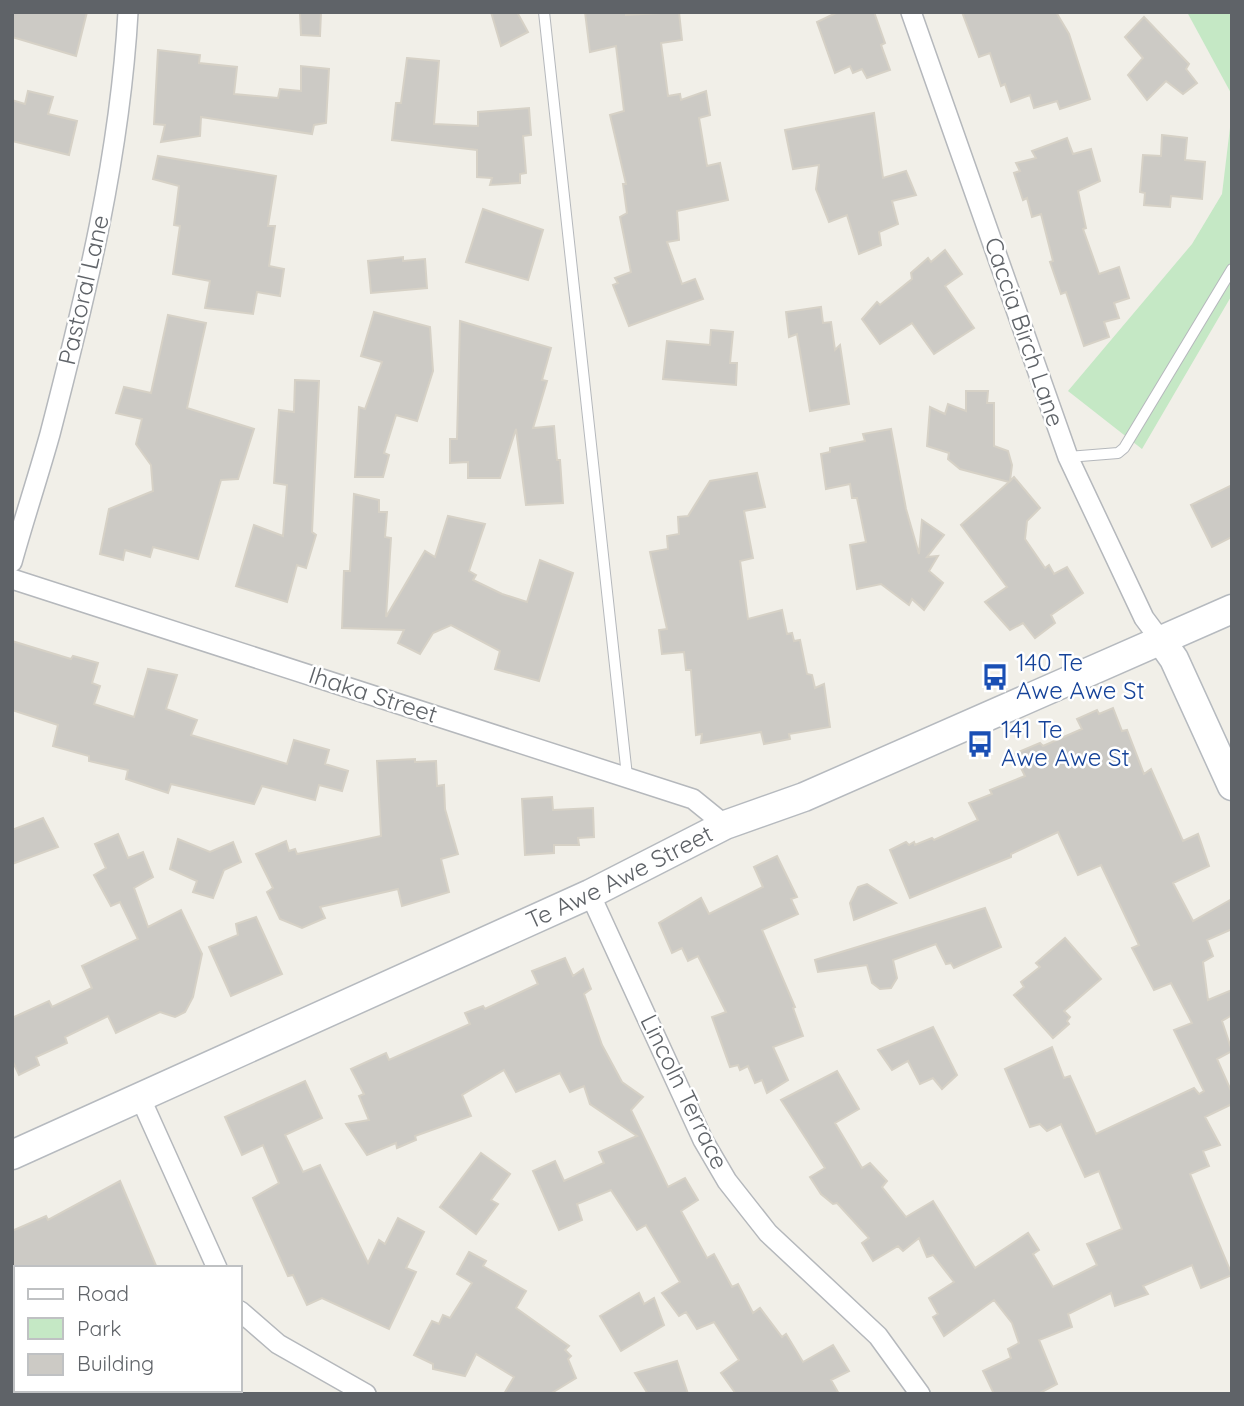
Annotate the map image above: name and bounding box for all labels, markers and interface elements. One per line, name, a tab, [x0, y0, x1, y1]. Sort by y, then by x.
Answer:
street label: Pastoral Lane	[51, 212, 115, 368]
street label: Caccia Birch Lane	[979, 233, 1071, 430]
place label: 140 Te Awe Awe St	[1016, 647, 1145, 705]
street label: Ihaka Street	[305, 659, 441, 729]
bus stop icon: 140 Te Awe Awe St	[980, 662, 1010, 692]
place label: 141 Te Awe Awe St	[1001, 714, 1130, 772]
bus stop icon: 141 Te Awe Awe St	[965, 729, 995, 759]
street label: Te Awe Awe Street	[521, 818, 717, 935]
street label: Lincoln Terrace	[634, 1009, 735, 1174]
legend	[14, 1266, 242, 1392]
text: Road	[77, 1280, 129, 1306]
text: Park	[77, 1315, 121, 1341]
text: Building	[77, 1350, 154, 1376]

